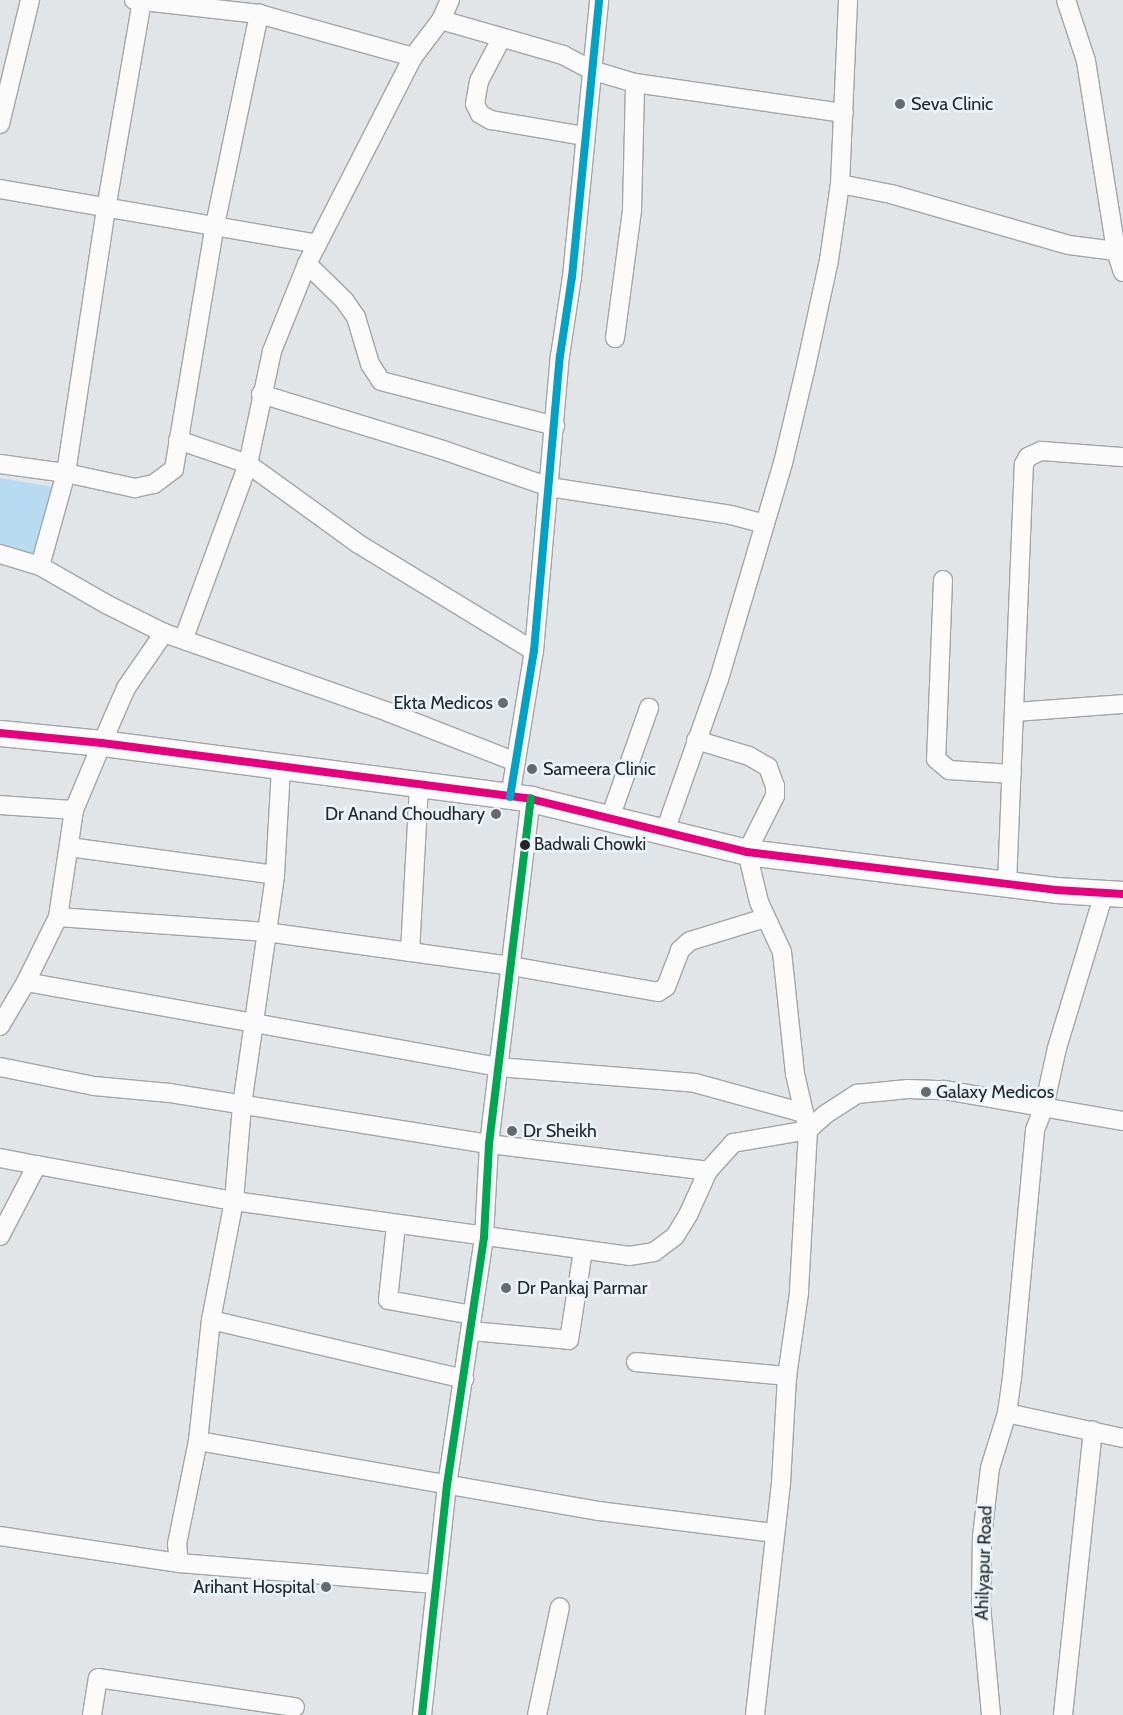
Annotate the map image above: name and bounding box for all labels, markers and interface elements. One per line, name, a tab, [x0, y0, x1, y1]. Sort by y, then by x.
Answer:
place label: Seva Clinic	[911, 93, 993, 115]
marker: Seva Clinic	[893, 97, 907, 111]
place label: Ekta Medicos	[393, 692, 493, 714]
marker: Ekta Medicos	[497, 697, 509, 709]
place label: Sameera Clinic	[543, 758, 656, 780]
marker: Sameera Clinic	[525, 762, 539, 776]
place label: Dr Anand Choudhary	[325, 803, 485, 825]
marker: Dr Anand Choudhary	[489, 807, 503, 821]
place label: Badwali Chowki	[534, 835, 646, 855]
marker: Badwali Chowki	[520, 840, 530, 850]
place label: Galaxy Medicos	[936, 1081, 1054, 1103]
marker: Galaxy Medicos	[920, 1086, 932, 1098]
place label: Dr Sheikh	[523, 1120, 597, 1142]
marker: Dr Sheikh	[505, 1124, 519, 1138]
place label: Dr Pankaj Parmar	[517, 1277, 647, 1299]
marker: Dr Pankaj Parmar	[499, 1281, 513, 1295]
street label: Ahilyapur Road	[971, 1505, 997, 1621]
place label: Arihant Hospital	[193, 1576, 315, 1598]
marker: Arihant Hospital	[319, 1580, 333, 1594]

